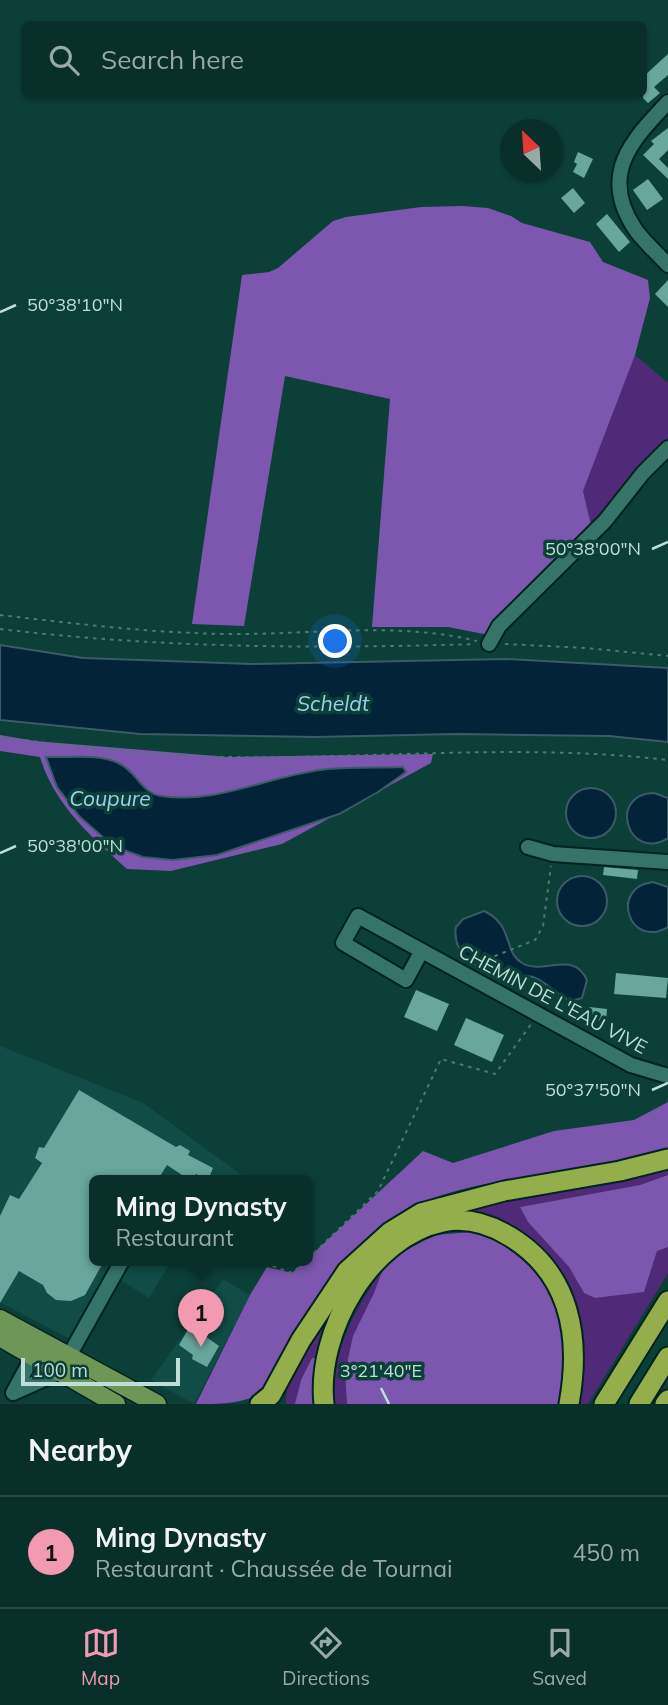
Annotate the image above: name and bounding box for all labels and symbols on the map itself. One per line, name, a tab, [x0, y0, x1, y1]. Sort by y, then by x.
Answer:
north arrow	[500, 119, 563, 182]
text: 50°38'10"N	[27, 293, 123, 316]
text: 50°38'00"N	[545, 537, 641, 560]
your location	[318, 624, 352, 658]
water label: Scheldt	[297, 690, 370, 716]
water label: Coupure	[69, 785, 151, 811]
text: 50°38'00"N	[27, 834, 123, 857]
street label: CHEMIN DE L'EAU VIVE	[455, 939, 651, 1059]
text: 50°37'50"N	[545, 1078, 641, 1101]
pin: 1	[178, 1289, 224, 1347]
scale bar	[21, 1355, 180, 1387]
text: 3°21'40"E	[340, 1359, 422, 1382]

